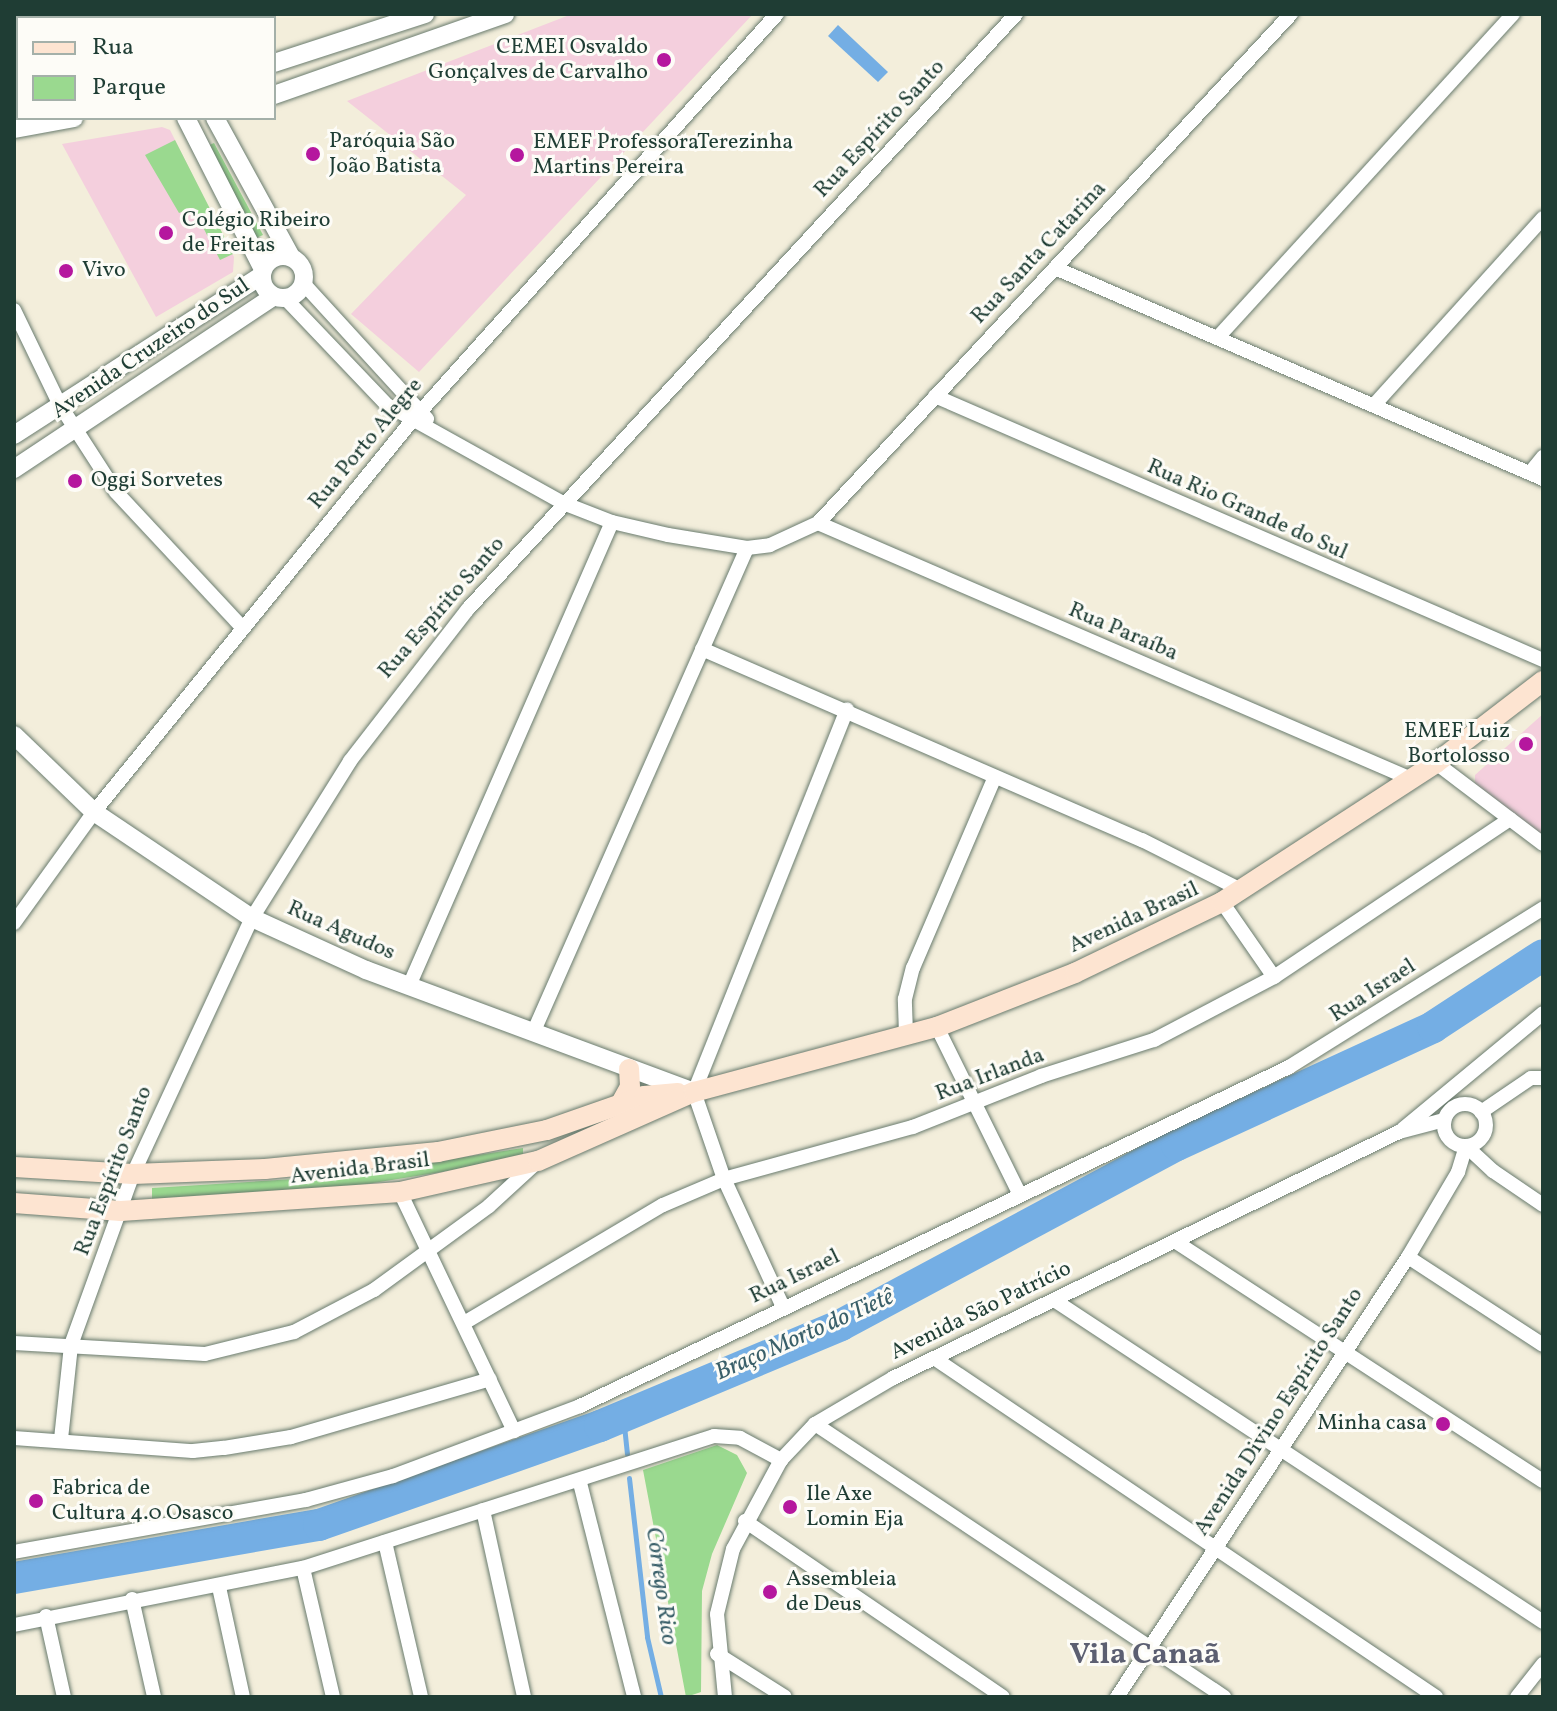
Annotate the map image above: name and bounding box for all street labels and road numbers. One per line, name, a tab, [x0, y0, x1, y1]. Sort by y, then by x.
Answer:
street label: Rua Espírito Santo	[809, 54, 951, 204]
street label: Rua Santa Catarina	[966, 176, 1112, 330]
street label: Avenida Cruzeiro do Sul	[47, 273, 255, 425]
street label: Rua Porto Alegre	[303, 373, 429, 515]
street label: Rua Rio Grande do Sul	[1143, 454, 1351, 566]
street label: Rua Espírito Santo	[373, 532, 511, 684]
street label: Rua Paraíba	[1064, 597, 1182, 667]
street label: Avenida Brasil	[1065, 876, 1203, 960]
street label: Rua Agudos	[283, 895, 399, 967]
street label: Rua Israel	[1325, 953, 1421, 1029]
street label: Rua Irlanda	[932, 1042, 1048, 1108]
street label: Rua Espírito Santo	[70, 1082, 158, 1260]
street label: Avenida Brasil	[289, 1147, 431, 1191]
street label: Rua Israel	[746, 1244, 844, 1310]
street label: Avenida São Patrício	[886, 1256, 1076, 1366]
street label: Avenida Divino Espírito Santo	[1189, 1283, 1369, 1541]

